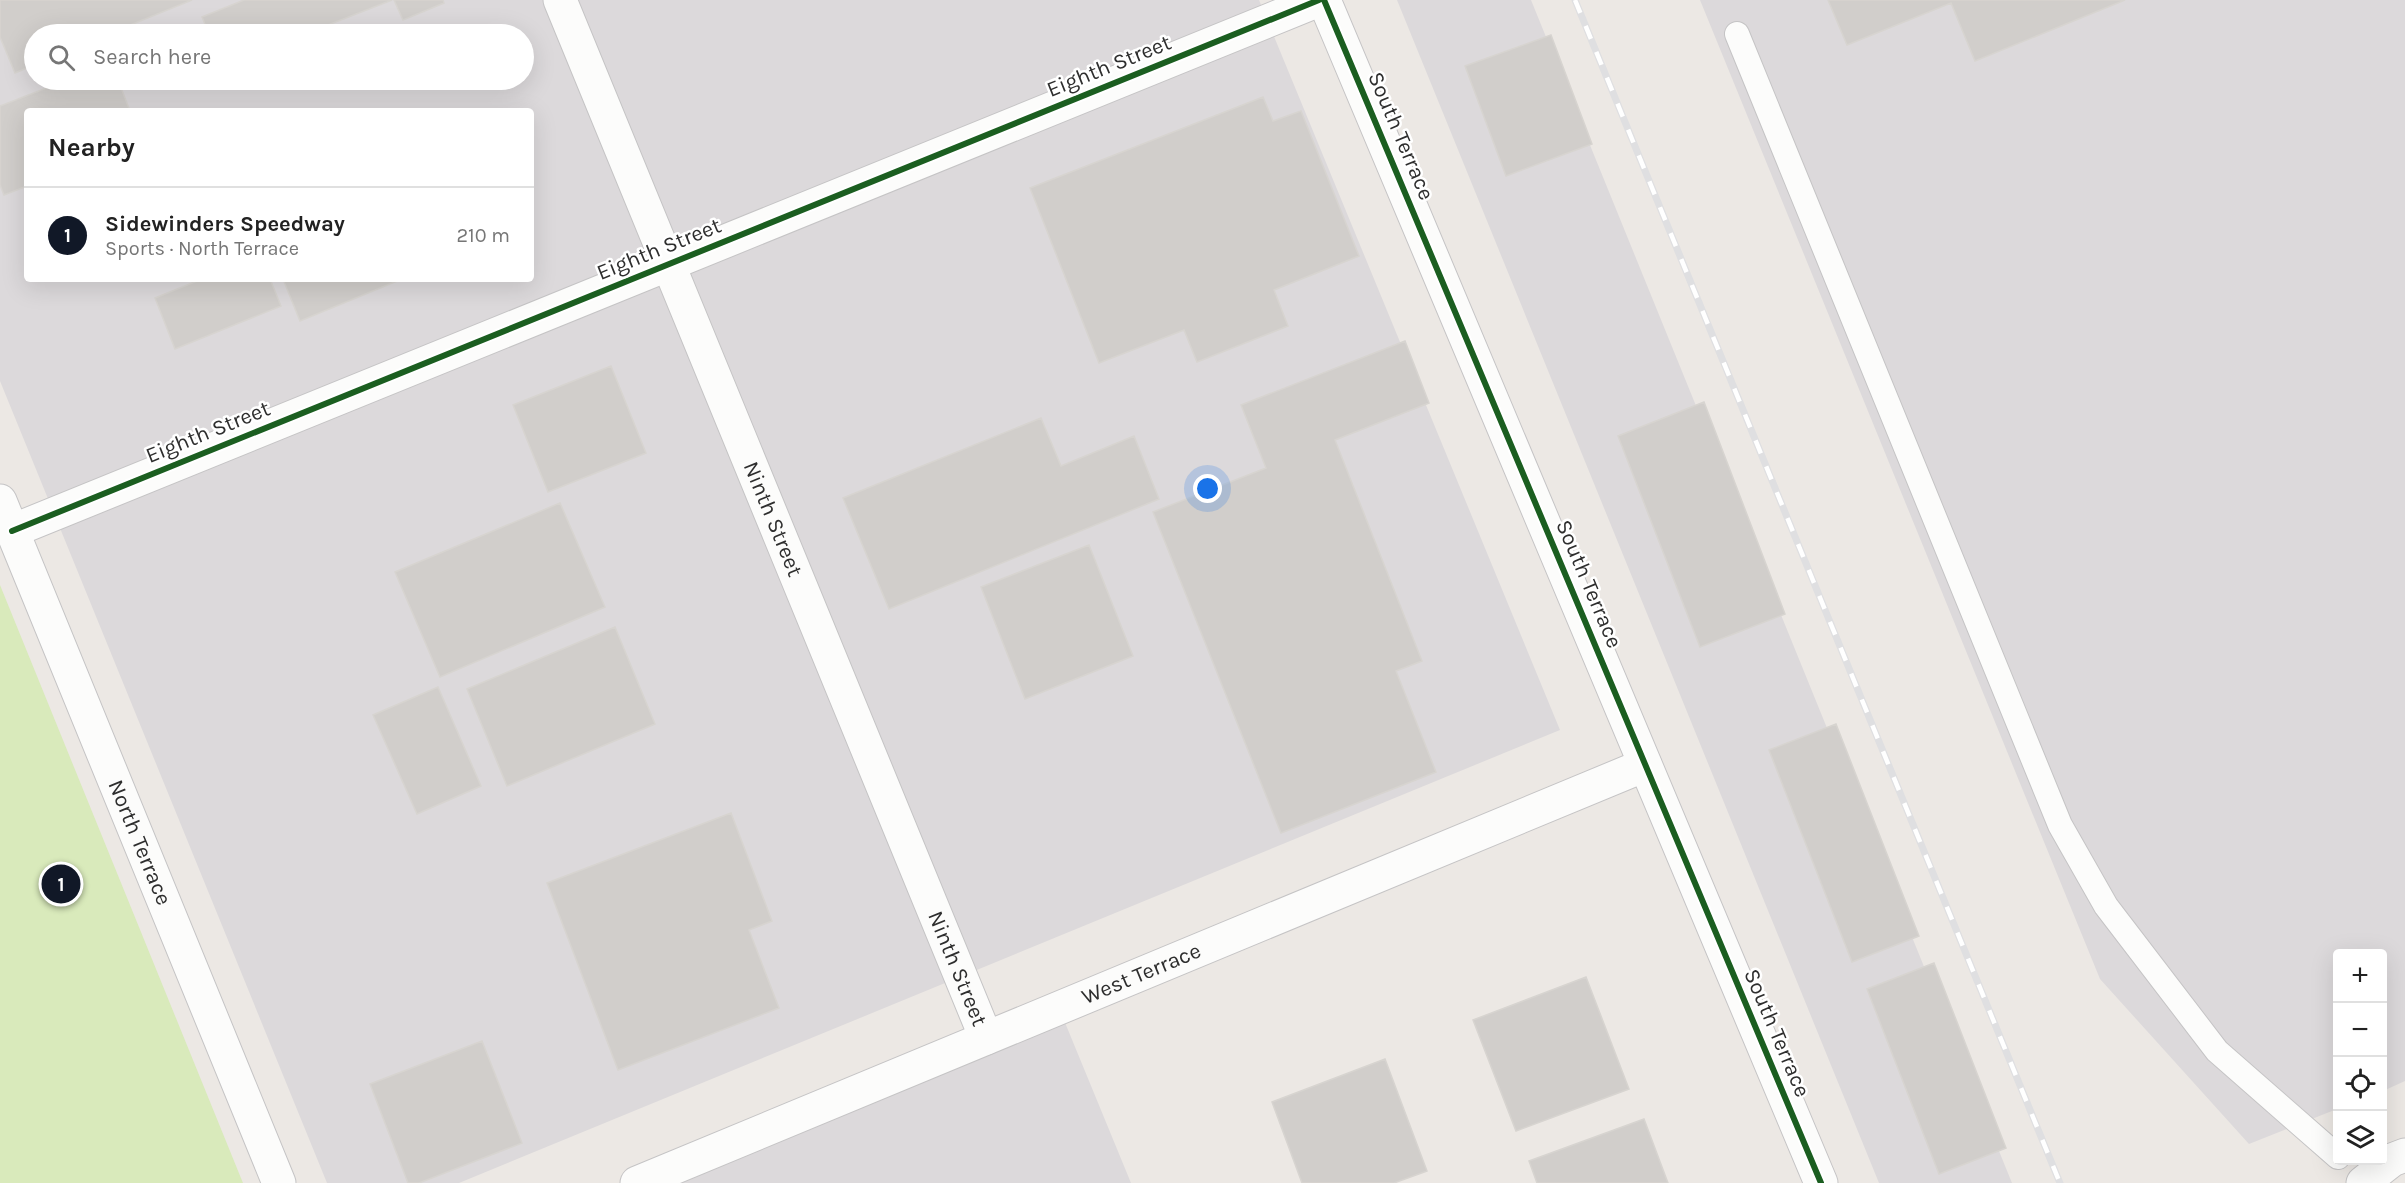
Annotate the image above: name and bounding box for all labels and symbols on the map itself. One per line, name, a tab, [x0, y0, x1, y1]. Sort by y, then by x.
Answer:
street label: Eighth Street	[1043, 29, 1175, 103]
street label: South Terrace	[1362, 68, 1440, 204]
street label: Eighth Street	[593, 212, 725, 286]
street label: Eighth Street	[142, 395, 274, 469]
street label: Ninth Street	[738, 458, 808, 580]
your location	[1193, 474, 1222, 503]
street label: South Terrace	[1550, 516, 1628, 652]
street label: North Terrace	[102, 776, 177, 909]
pin: 1	[42, 862, 80, 906]
street label: Ninth Street	[922, 907, 993, 1030]
street label: West Terrace	[1078, 938, 1205, 1010]
street label: South Terrace	[1738, 965, 1816, 1101]

